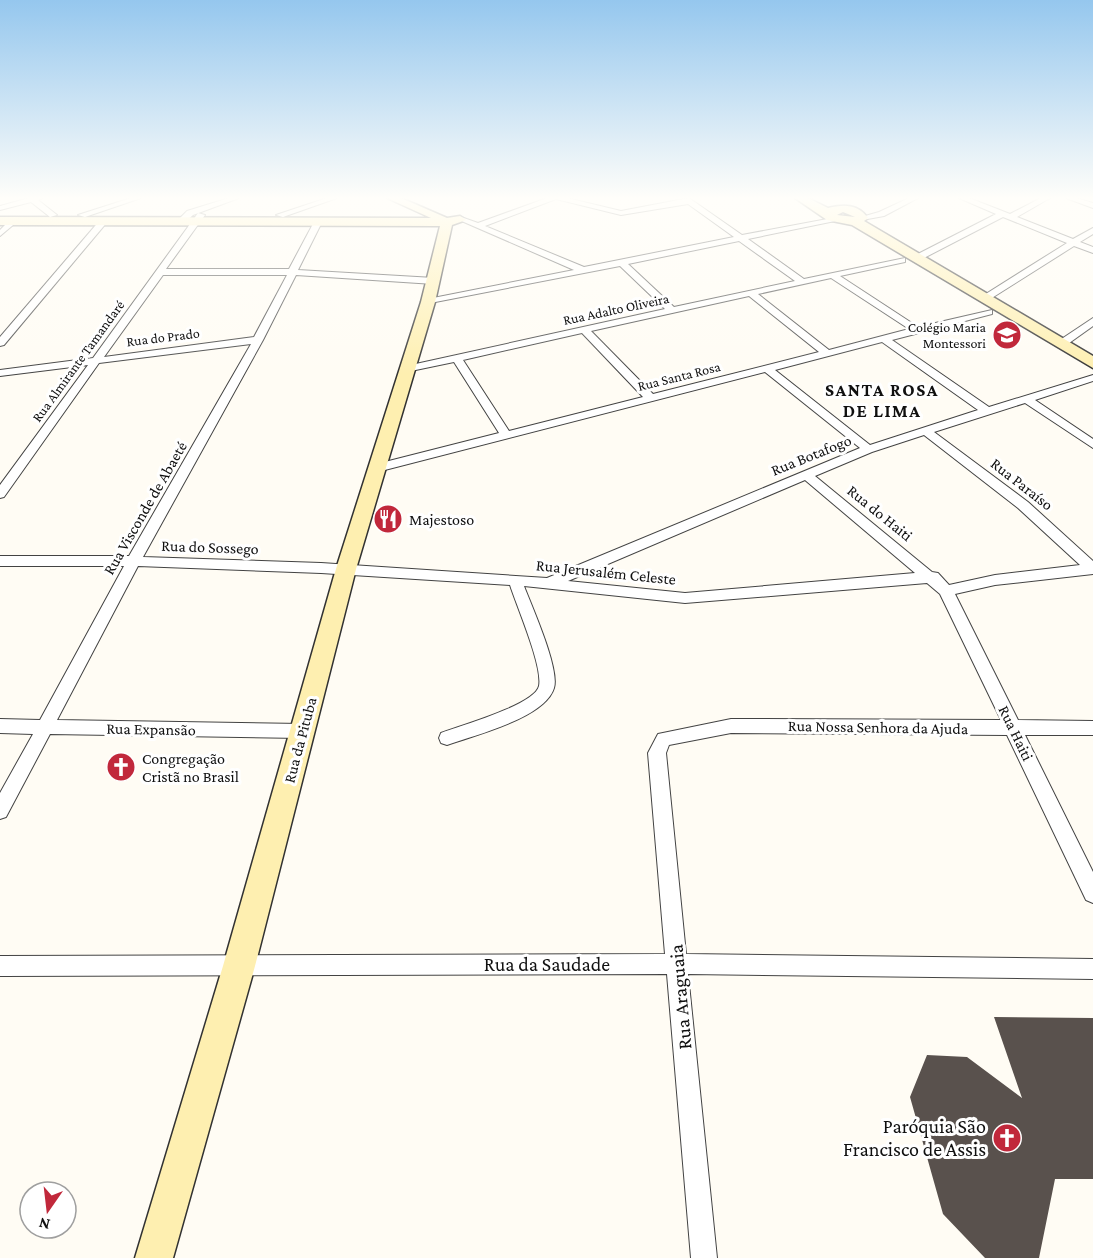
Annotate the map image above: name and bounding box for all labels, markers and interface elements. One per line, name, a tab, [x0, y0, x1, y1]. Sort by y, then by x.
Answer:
street label: Rua Adalto Oliveira	[562, 290, 671, 328]
street label: Rua Almirante Tamandaré	[29, 297, 127, 425]
place label: Colégio Maria Montessori	[908, 319, 987, 351]
school or university icon: Colégio Maria Montessori	[991, 319, 1023, 351]
street label: Rua do Prado	[126, 325, 201, 349]
street label: Rua Santa Rosa	[636, 358, 723, 394]
district label: SANTA ROSA DE LIMA	[825, 380, 939, 421]
street label: Rua Botafogo	[768, 431, 854, 480]
street label: Rua Visconde de Abaeté	[100, 438, 190, 578]
street label: Rua Paraíso	[988, 455, 1056, 514]
street label: Rua do Haiti	[844, 482, 916, 544]
restaurant icon: Majestoso	[372, 503, 404, 535]
place label: Majestoso	[409, 511, 474, 529]
street label: Rua do Sossego	[161, 537, 259, 558]
street label: Rua Jerusalém Celeste	[535, 556, 677, 589]
street label: Rua da Pituba	[280, 695, 320, 785]
street label: Rua Haiti	[995, 703, 1037, 763]
street label: Rua Nossa Senhora da Ajuda	[788, 717, 969, 738]
street label: Rua Expansão	[106, 720, 196, 739]
place label: Congregação Cristã no Brasil	[142, 750, 239, 785]
church icon: Congregação Cristã no Brasil	[105, 751, 137, 783]
street label: Rua Araguaia	[664, 943, 697, 1051]
street label: Rua da Saudade	[484, 953, 610, 975]
place label: Paróquia São Francisco de Assis	[843, 1115, 986, 1160]
church icon: Paróquia São Francisco de Assis	[991, 1122, 1023, 1154]
north arrow	[18, 1180, 78, 1240]
text: N	[37, 1214, 52, 1234]

